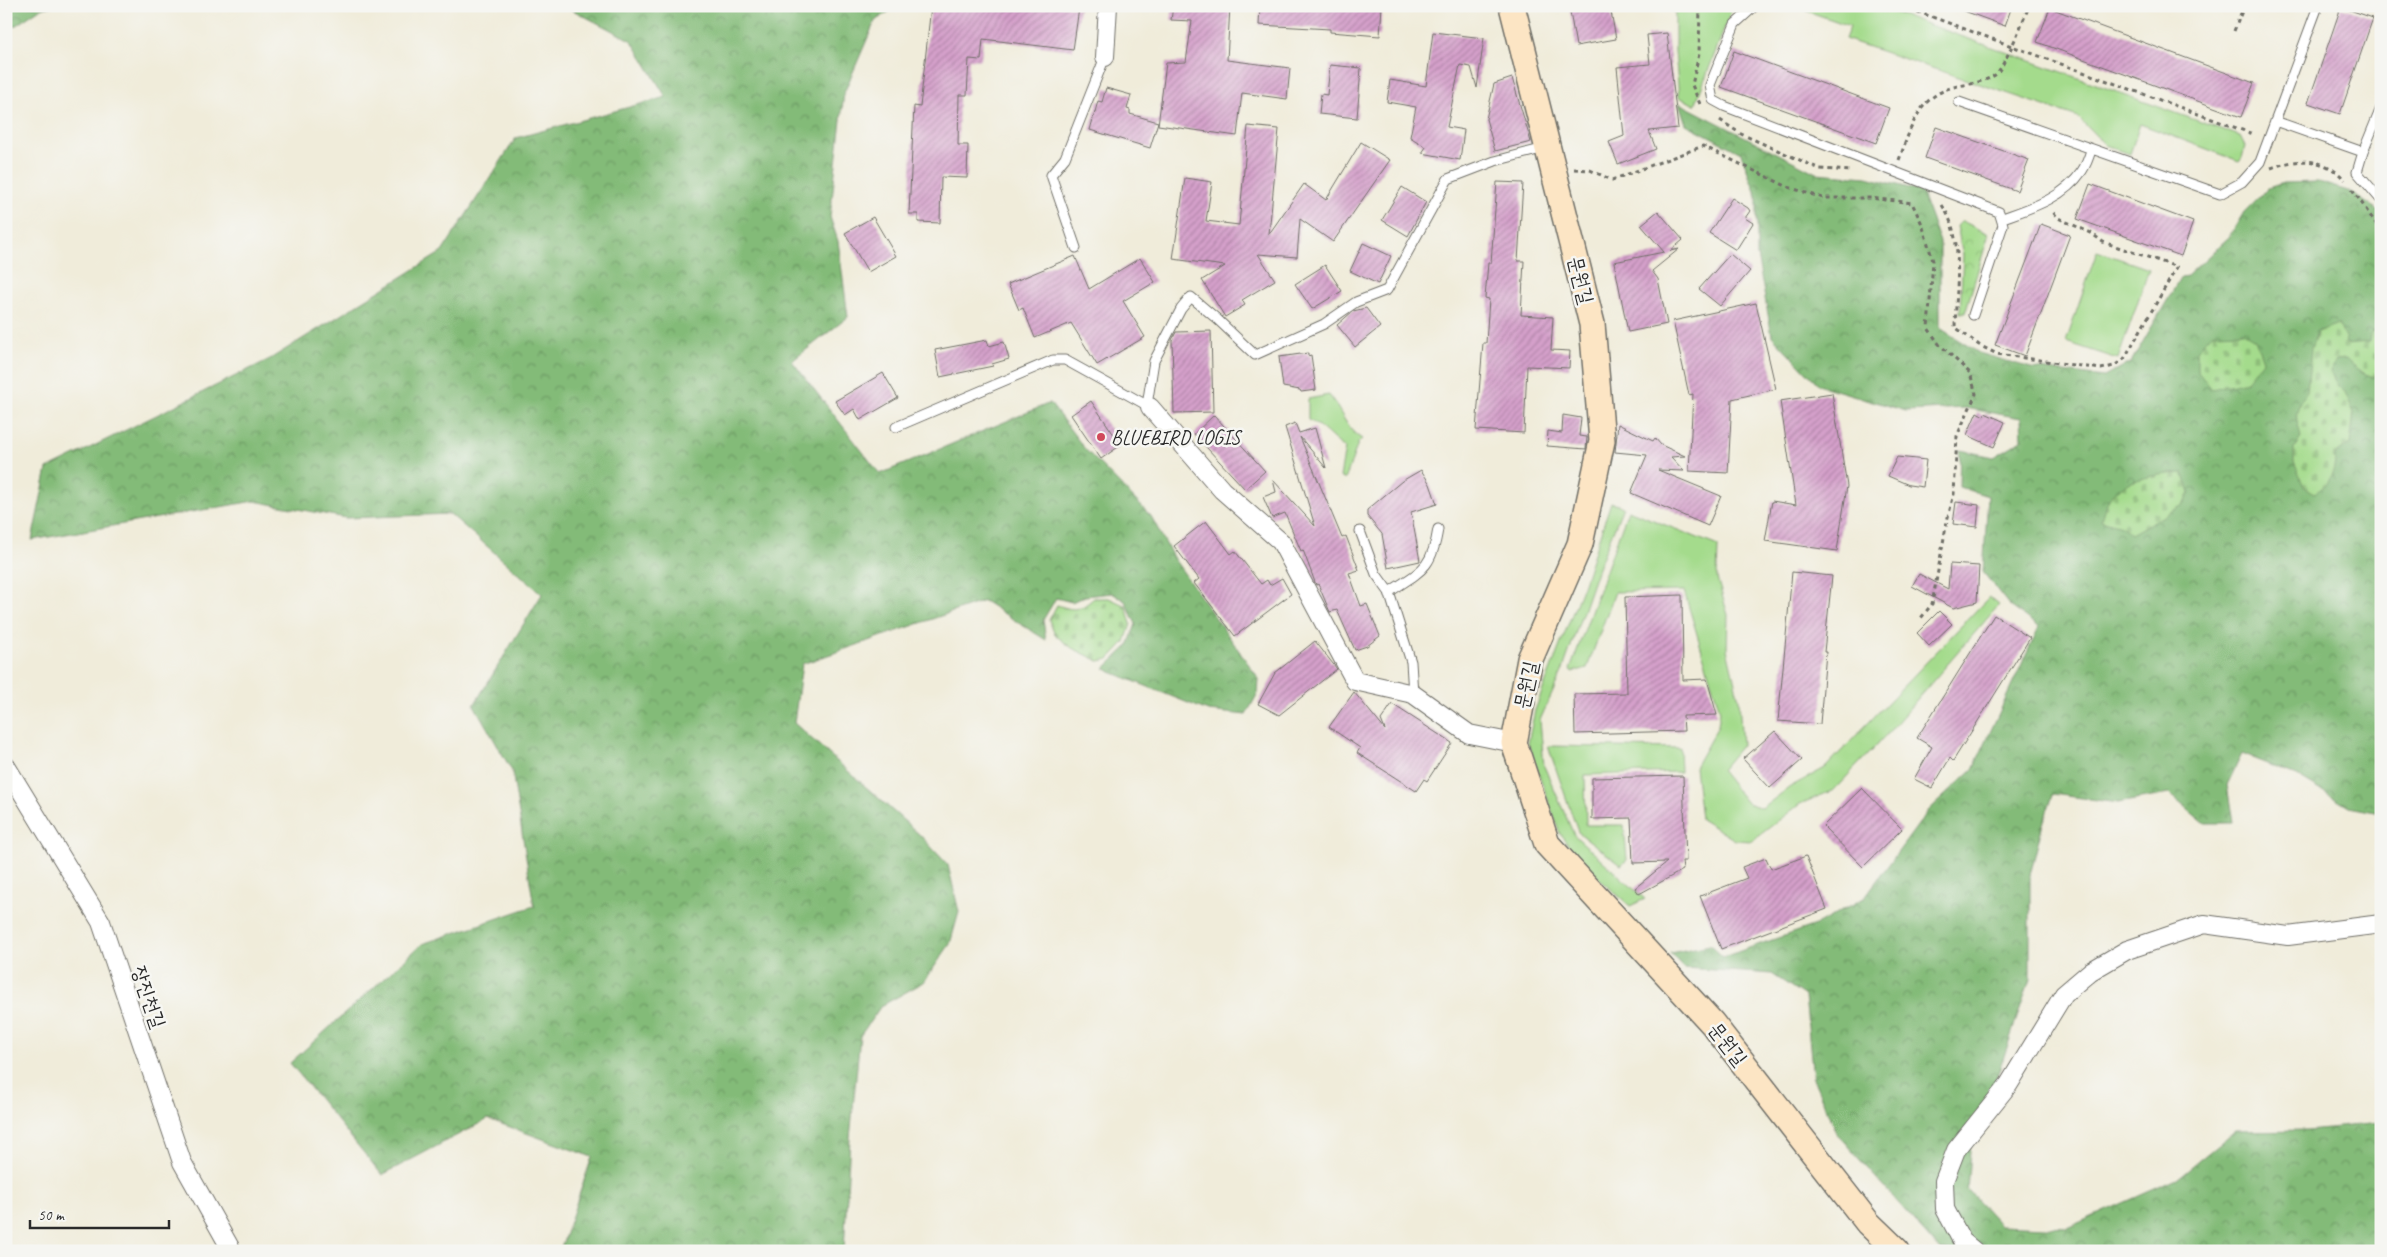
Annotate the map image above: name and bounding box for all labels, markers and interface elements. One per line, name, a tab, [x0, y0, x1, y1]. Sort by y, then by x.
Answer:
street label: 문원길	[1563, 254, 1599, 306]
place label: BLUEBIRD LOGIS	[1111, 425, 1242, 450]
marker: BLUEBIRD LOGIS	[1095, 431, 1107, 443]
street label: 문원길	[1509, 659, 1543, 711]
street label: 장진천길	[127, 962, 171, 1032]
street label: 문원길	[1703, 1017, 1753, 1071]
scale bar	[30, 1197, 169, 1229]
text: 50 m	[38, 1206, 65, 1225]

